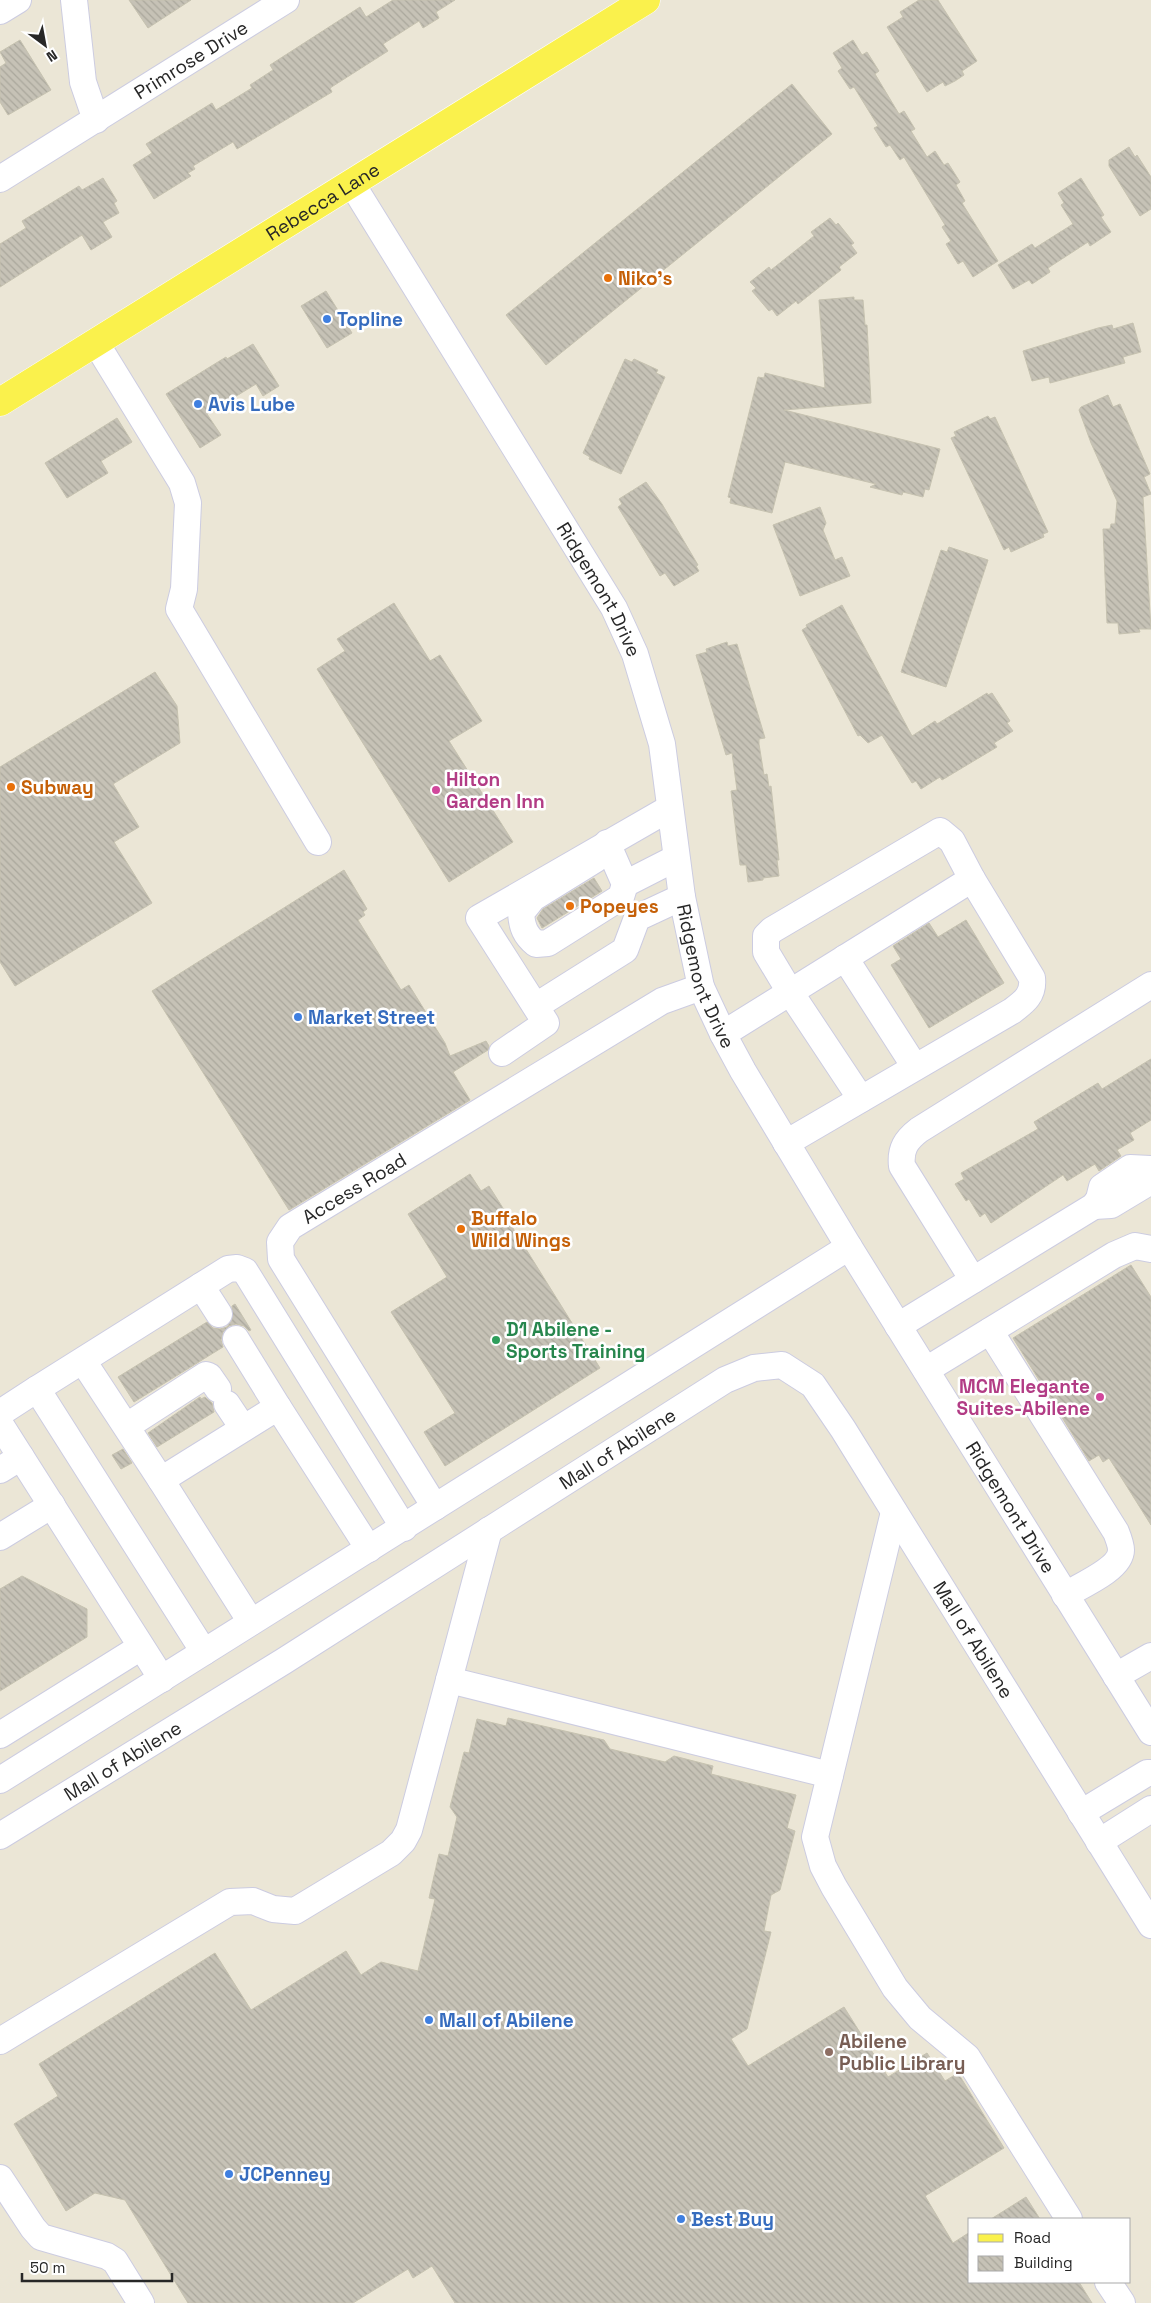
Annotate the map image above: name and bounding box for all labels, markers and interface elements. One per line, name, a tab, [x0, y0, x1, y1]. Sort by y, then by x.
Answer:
street label: Primrose Drive	[129, 15, 253, 105]
north arrow	[20, 20, 70, 70]
text: N	[43, 46, 61, 66]
street label: Rebecca Lane	[261, 157, 384, 246]
place label: Niko's	[618, 266, 672, 291]
marker: Niko's	[602, 272, 614, 284]
place label: Topline	[337, 307, 403, 332]
marker: Topline	[321, 313, 333, 325]
place label: Avis Lube	[208, 392, 295, 417]
marker: Avis Lube	[192, 398, 204, 410]
street label: Ridgemont Drive	[551, 518, 647, 661]
place label: Hilton Garden Inn	[446, 767, 545, 814]
place label: Subway	[21, 775, 94, 800]
marker: Subway	[5, 781, 17, 793]
marker: Hilton Garden Inn	[430, 784, 442, 796]
place label: Popeyes	[580, 894, 659, 919]
marker: Popeyes	[564, 900, 576, 912]
street label: Ridgemont Drive	[671, 902, 740, 1053]
place label: Market Street	[308, 1005, 435, 1030]
marker: Market Street	[292, 1011, 304, 1023]
street label: Access Road	[298, 1147, 411, 1230]
place label: Buffalo Wild Wings	[471, 1206, 571, 1253]
marker: Buffalo Wild Wings	[455, 1223, 467, 1235]
place label: D1 Abilene - Sports Training	[506, 1317, 645, 1364]
marker: D1 Abilene - Sports Training	[490, 1334, 502, 1346]
place label: MCM Elegante Suites-Abilene	[957, 1374, 1090, 1421]
marker: MCM Elegante Suites-Abilene	[1094, 1391, 1106, 1403]
street label: Mall of Abilene	[555, 1402, 681, 1495]
street label: Ridgemont Drive	[960, 1437, 1061, 1578]
street label: Mall of Abilene	[927, 1576, 1019, 1703]
street label: Mall of Abilene	[59, 1715, 186, 1807]
place label: Mall of Abilene	[439, 2008, 574, 2033]
marker: Mall of Abilene	[423, 2014, 435, 2026]
place label: Abilene Public Library	[839, 2029, 965, 2076]
marker: Abilene Public Library	[823, 2046, 835, 2058]
place label: JCPenney	[239, 2162, 331, 2187]
marker: JCPenney	[223, 2168, 235, 2180]
place label: Best Buy	[691, 2207, 774, 2232]
marker: Best Buy	[675, 2213, 687, 2225]
legend	[968, 2218, 1131, 2283]
text: Road	[1014, 2228, 1051, 2247]
scale bar	[22, 2250, 172, 2282]
text: Building	[1014, 2253, 1073, 2272]
text: 50 m	[30, 2258, 65, 2277]

